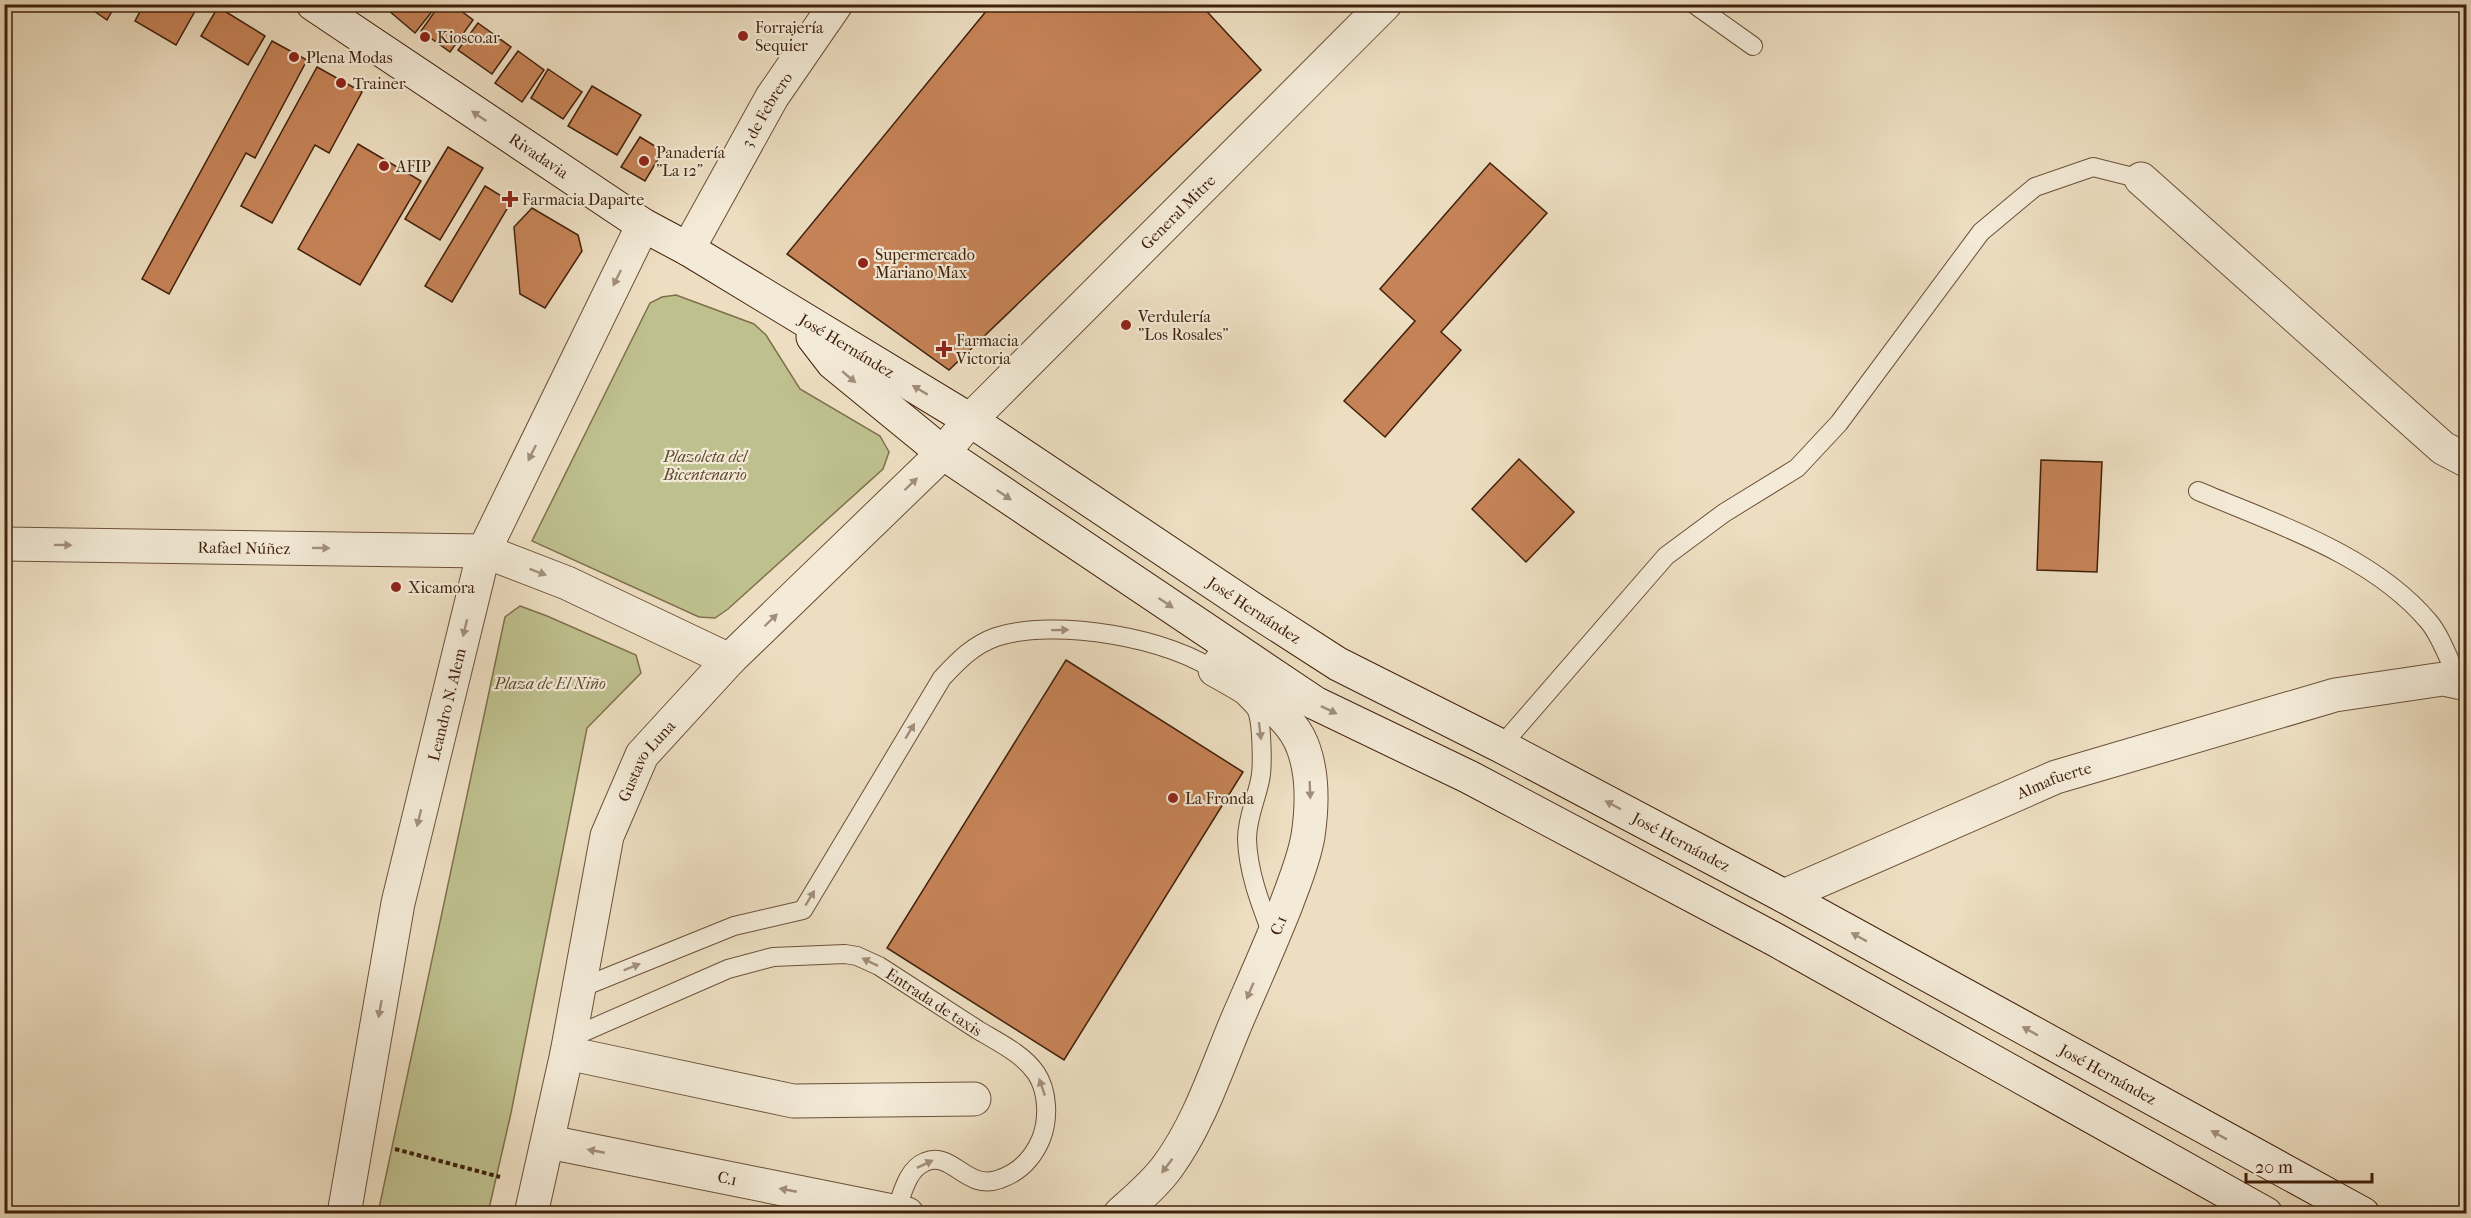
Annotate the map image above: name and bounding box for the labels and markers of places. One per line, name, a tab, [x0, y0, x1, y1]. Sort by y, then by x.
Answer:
place label: Forrajería Sequier	[755, 18, 824, 55]
place label: Kiosco.ar	[437, 28, 500, 47]
marker: Forrajería Sequier	[736, 29, 750, 43]
marker: Kiosco.ar	[418, 30, 432, 44]
place label: Plena Modas	[306, 48, 393, 67]
marker: Plena Modas	[287, 50, 301, 64]
place label: Trainer	[353, 74, 406, 93]
marker: Trainer	[334, 76, 348, 90]
place label: Panadería "La 12"	[656, 143, 726, 180]
marker: Panadería "La 12"	[637, 154, 651, 168]
place label: AFIP	[395, 157, 431, 176]
marker: AFIP	[377, 159, 391, 173]
place label: Farmacia Daparte	[522, 190, 644, 209]
marker: Farmacia Daparte	[503, 192, 517, 206]
place label: Supermercado Mariano Max	[875, 245, 975, 282]
marker: Supermercado Mariano Max	[856, 256, 870, 270]
place label: Verdulería "Los Rosales"	[1137, 307, 1229, 344]
marker: Verdulería "Los Rosales"	[1119, 318, 1133, 332]
place label: Farmacia Victoria	[955, 331, 1019, 368]
marker: Farmacia Victoria	[937, 342, 951, 356]
place label: Xicamora	[408, 578, 476, 597]
marker: Xicamora	[389, 580, 403, 594]
place label: La Fronda	[1185, 789, 1255, 808]
marker: La Fronda	[1166, 791, 1180, 805]

